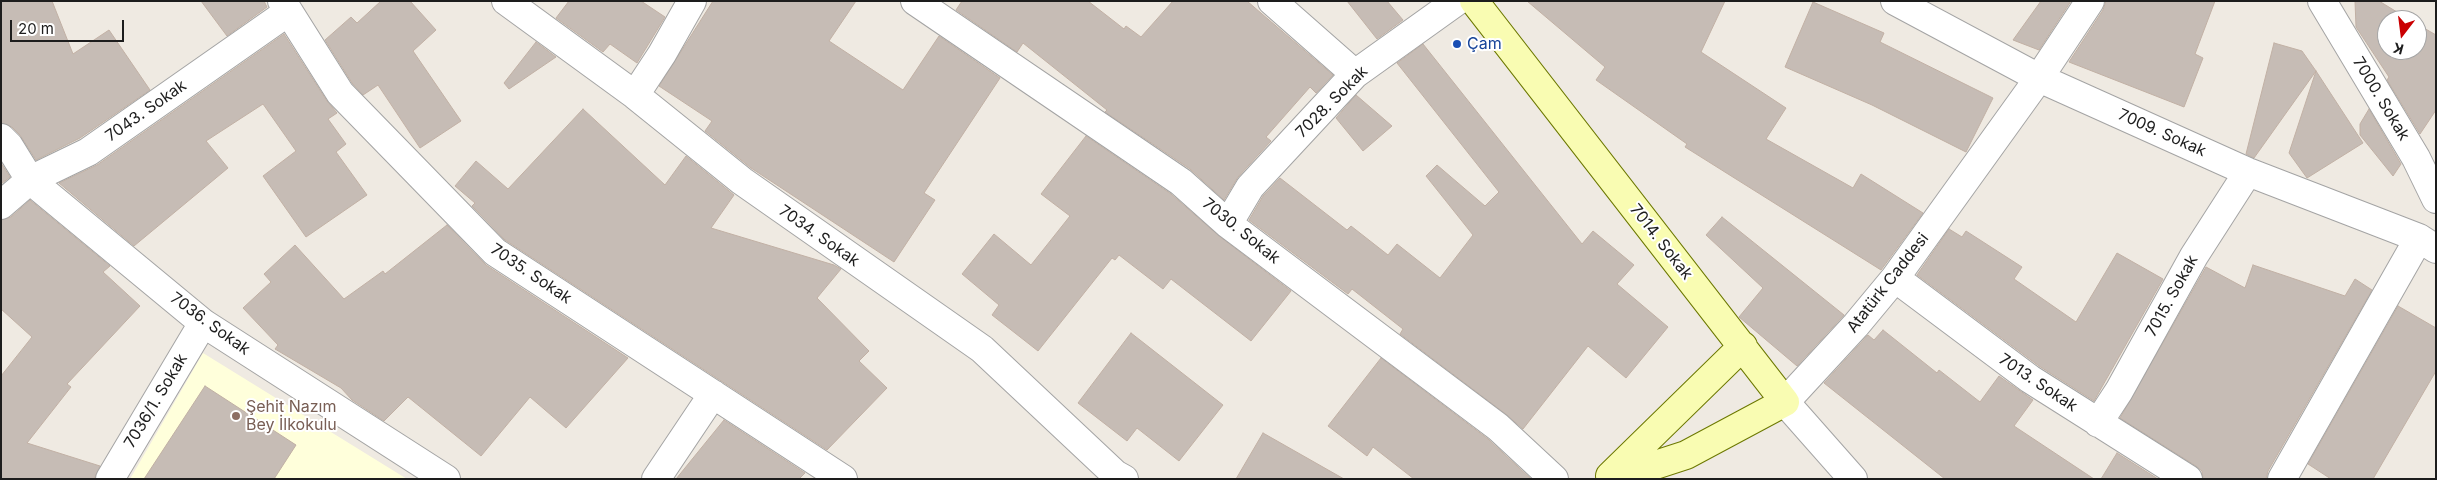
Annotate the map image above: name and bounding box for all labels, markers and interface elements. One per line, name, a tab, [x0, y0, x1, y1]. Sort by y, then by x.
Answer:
scale bar	[12, 10, 126, 42]
north arrow	[2377, 10, 2427, 60]
text: 20 m	[18, 19, 54, 38]
place label: Çam	[1467, 34, 1502, 54]
marker: Çam	[1451, 38, 1463, 50]
text: K	[2391, 39, 2405, 59]
street label: 7000. Sokak	[2349, 54, 2413, 144]
street label: 7028. Sokak	[1292, 62, 1372, 142]
street label: 7043. Sokak	[102, 76, 190, 146]
street label: 7009. Sokak	[2115, 105, 2209, 161]
street label: 7030. Sokak	[1198, 194, 1284, 268]
street label: 7014. Sokak	[1626, 200, 1696, 284]
street label: 7034. Sokak	[775, 201, 863, 271]
street label: Atatürk Caddesi	[1843, 229, 1933, 337]
street label: 7035. Sokak	[487, 240, 575, 308]
street label: 7015. Sokak	[2142, 252, 2202, 340]
street label: 7036. Sokak	[166, 289, 254, 359]
street label: 7036/1. Sokak	[120, 350, 192, 452]
street label: 7013. Sokak	[1995, 350, 2081, 416]
place label: Şehit Nazım Bey İlkokulu	[246, 397, 337, 435]
marker: Şehit Nazım Bey İlkokulu	[230, 410, 242, 422]

